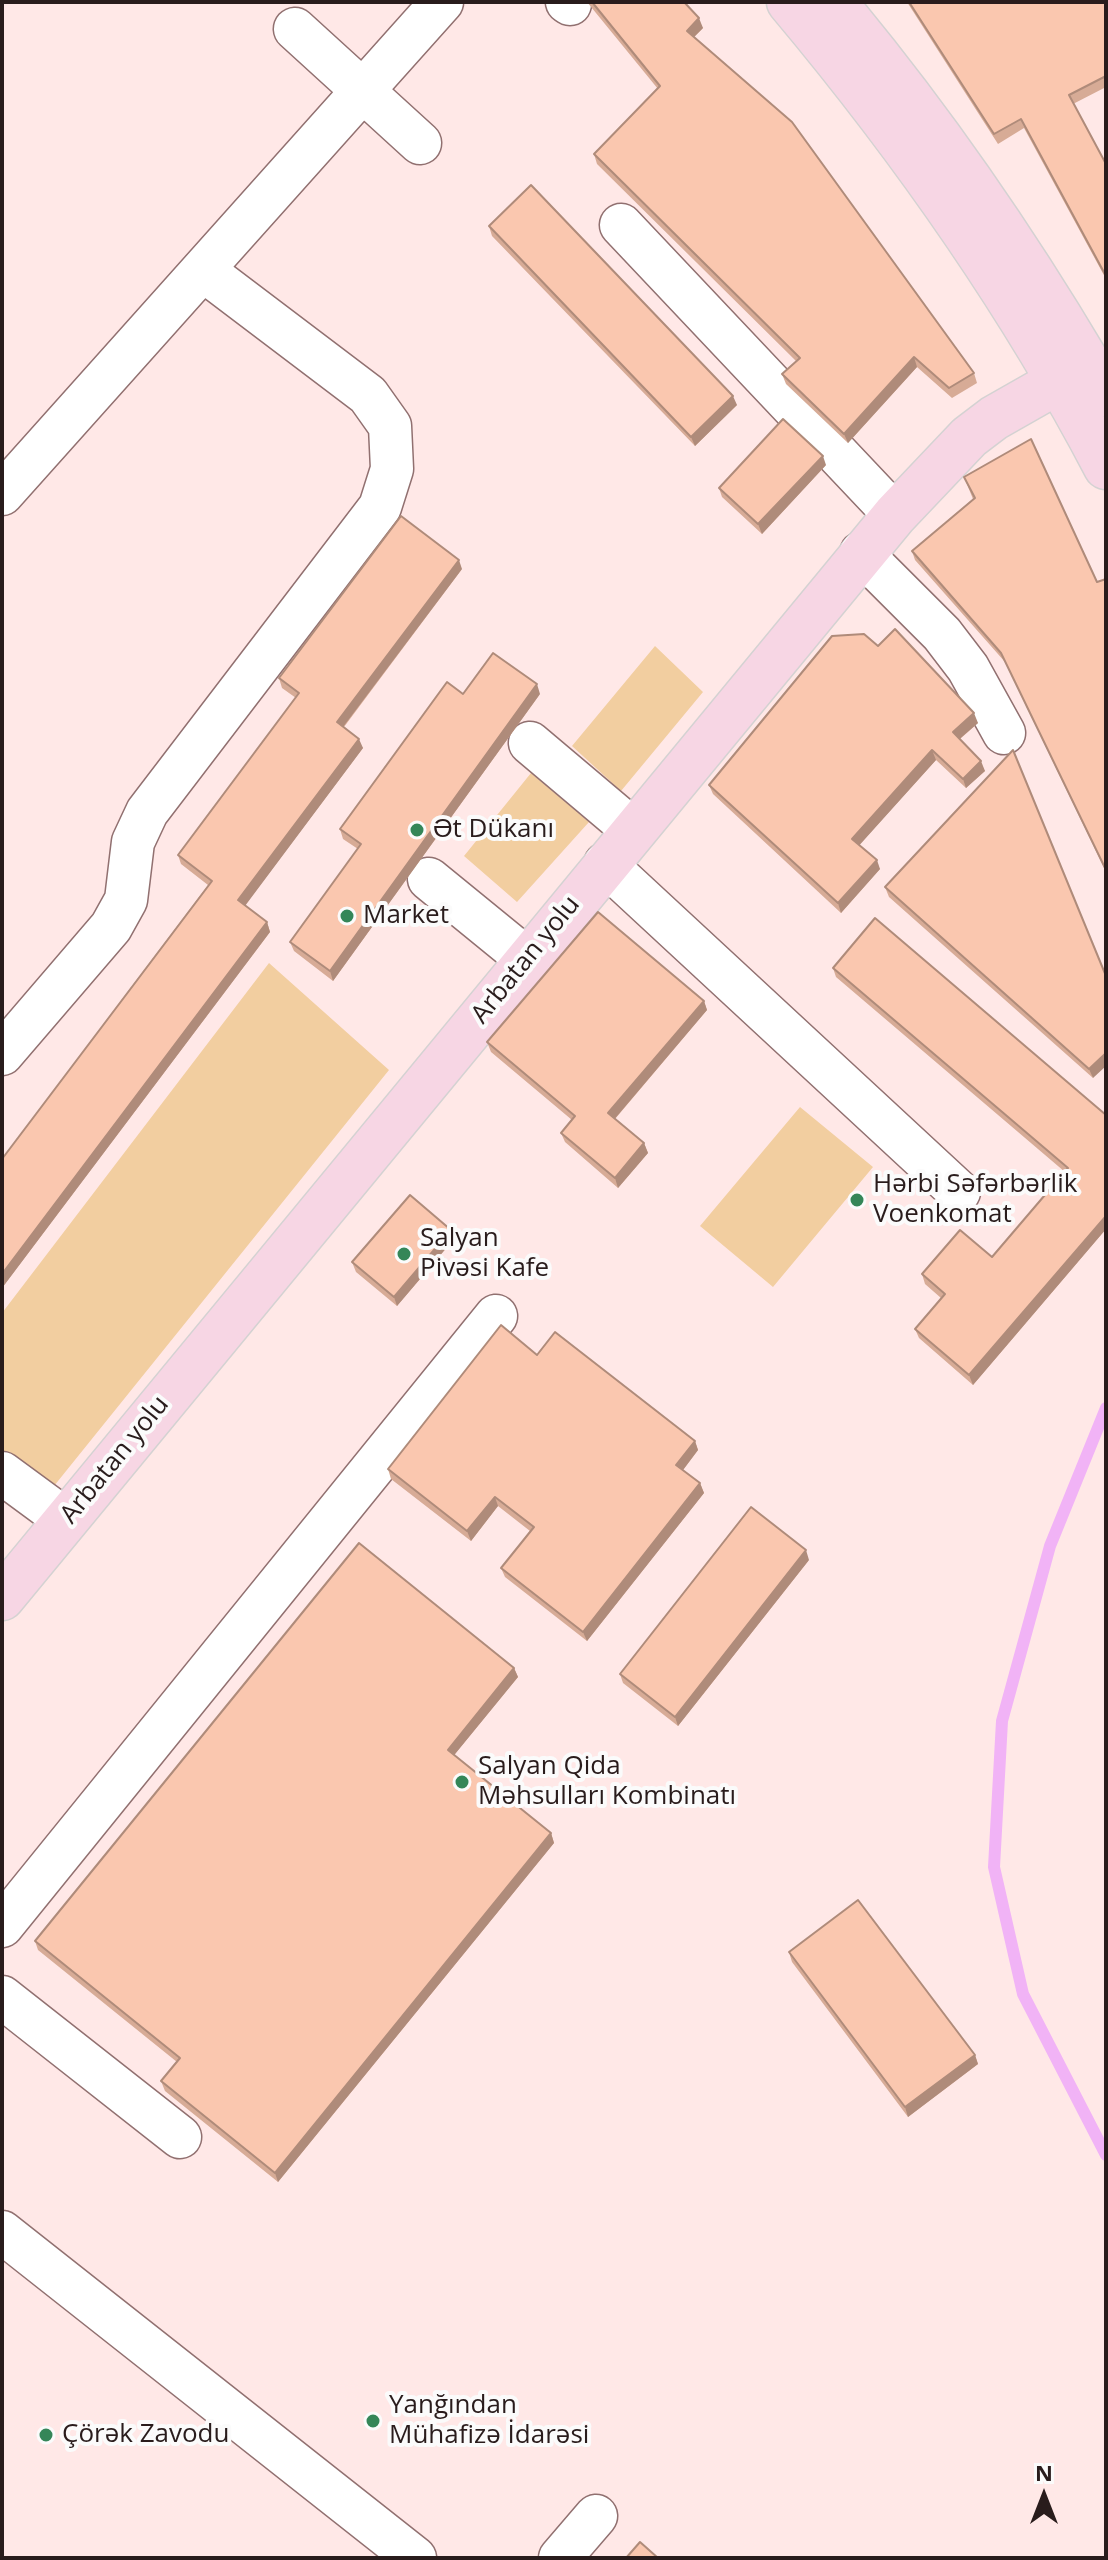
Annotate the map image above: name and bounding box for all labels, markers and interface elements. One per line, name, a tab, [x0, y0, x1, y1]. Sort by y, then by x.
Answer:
place label: Ət Dükanı	[433, 814, 554, 846]
marker: Ət Dükanı	[408, 821, 426, 839]
street label: Arbatan yolu	[465, 890, 587, 1030]
place label: Market	[363, 900, 449, 932]
marker: Market	[338, 907, 356, 925]
place label: Hərbi Səfərbərlik Voenkomat	[873, 1169, 1077, 1230]
marker: Hərbi Səfərbərlik Voenkomat	[848, 1191, 866, 1209]
place label: Salyan Pivəsi Kafe	[420, 1223, 549, 1284]
marker: Salyan Pivəsi Kafe	[395, 1245, 413, 1263]
street label: Arbatan yolu	[54, 1390, 176, 1530]
place label: Salyan Qida Məhsulları Kombinatı	[478, 1751, 736, 1812]
marker: Salyan Qida Məhsulları Kombinatı	[453, 1773, 471, 1791]
place label: Yanğından Mühafizə İdarəsi	[389, 2390, 589, 2452]
marker: Yanğından Mühafizə İdarəsi	[364, 2412, 382, 2430]
place label: Çörək Zavodu	[62, 2419, 229, 2451]
marker: Çörək Zavodu	[37, 2426, 55, 2444]
north arrow	[1004, 2456, 1084, 2536]
text: N	[1035, 2457, 1053, 2487]

